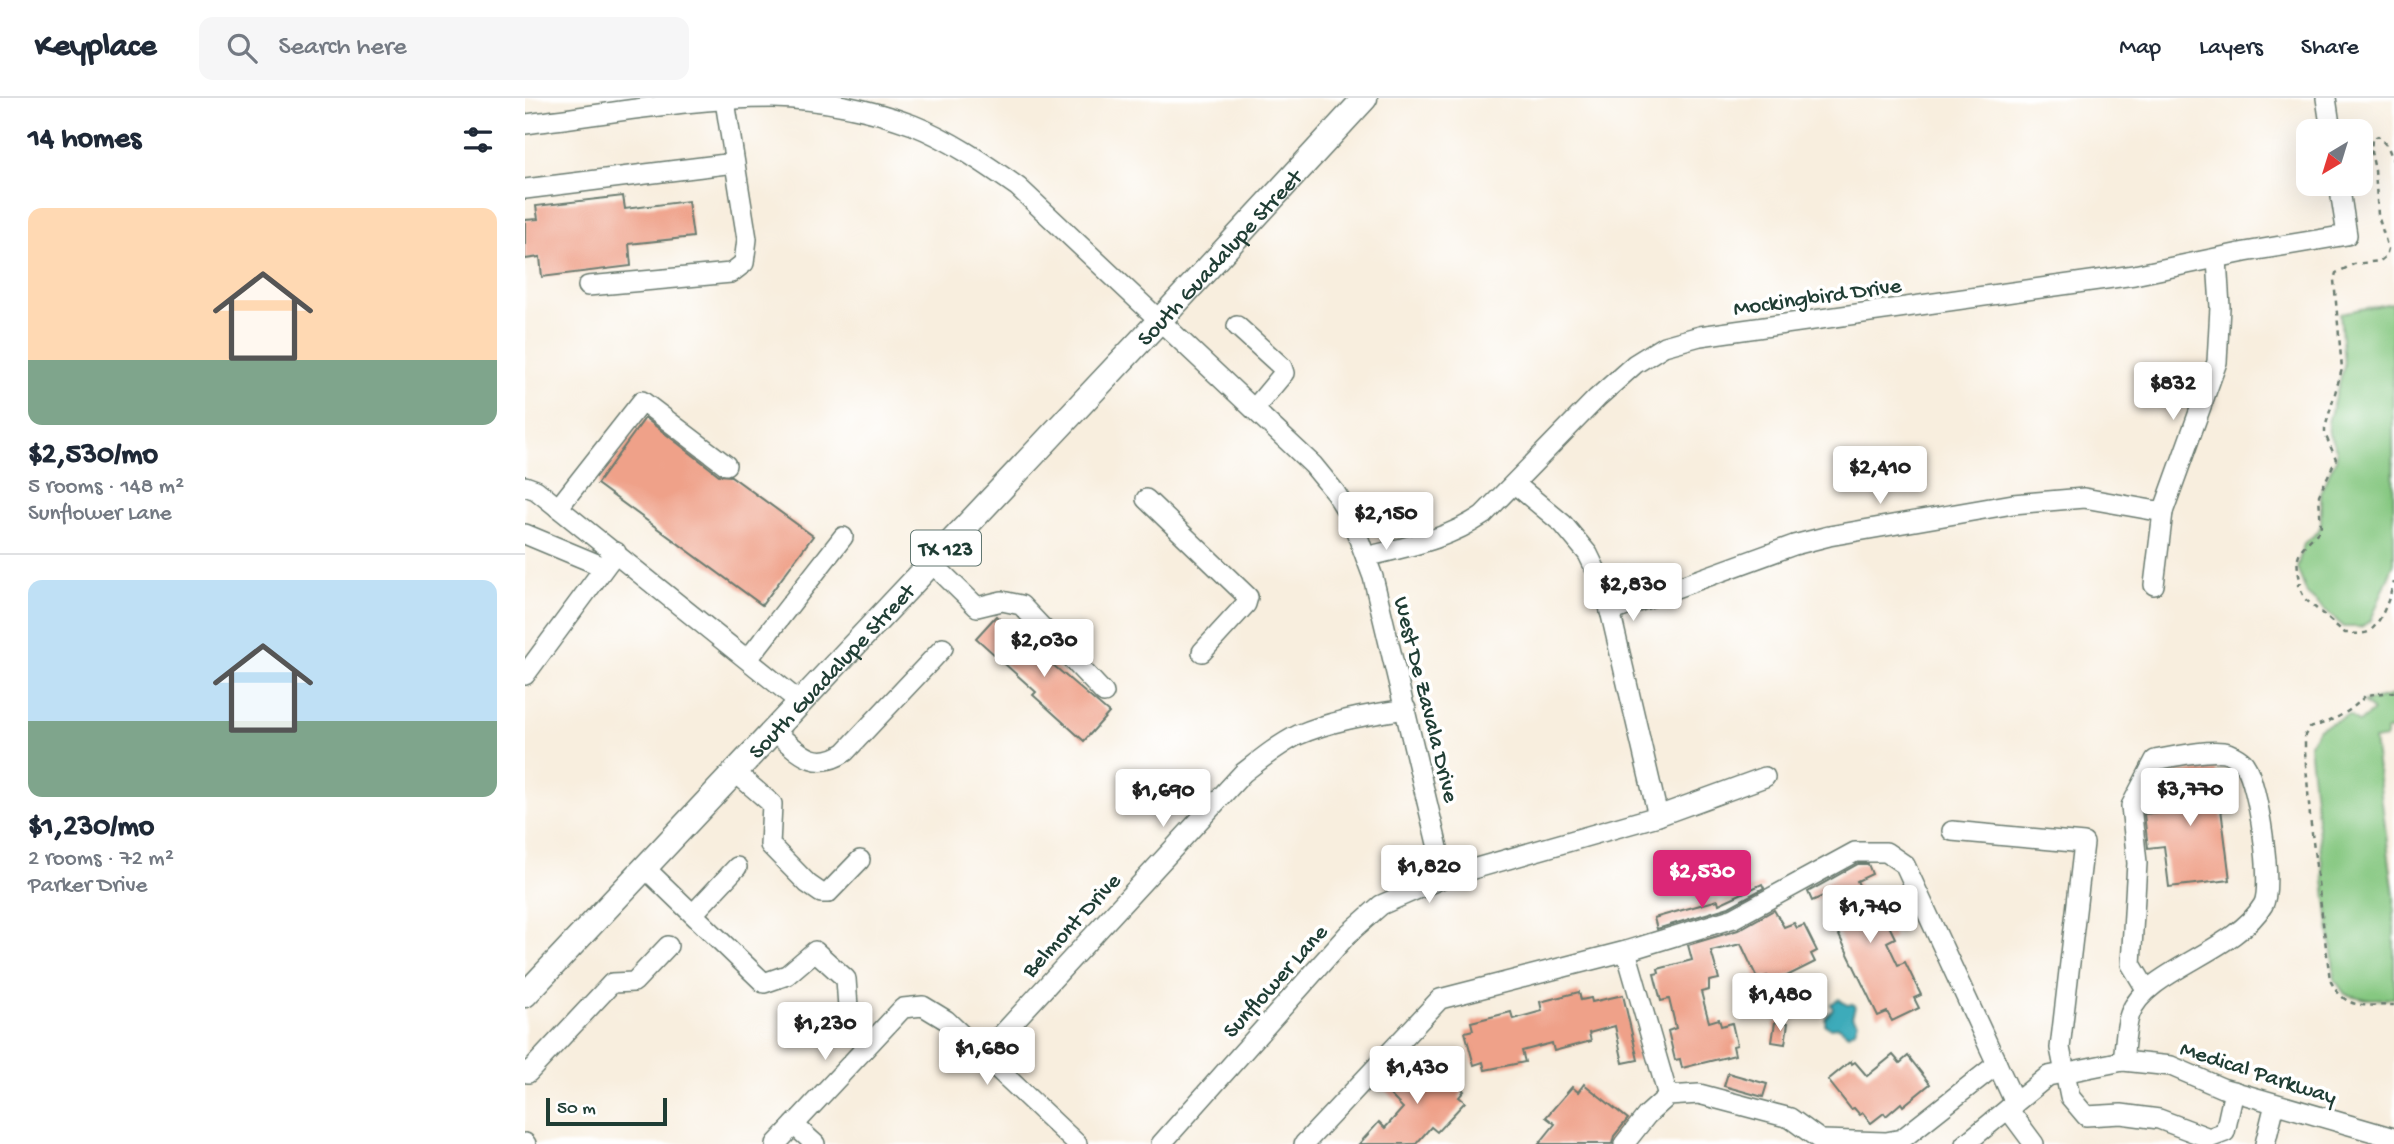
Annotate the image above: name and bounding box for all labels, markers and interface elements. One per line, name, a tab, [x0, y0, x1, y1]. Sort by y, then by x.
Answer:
search box	[199, 17, 689, 80]
text: Keyplace	[35, 29, 157, 67]
icon: search	[223, 29, 261, 67]
text: Search here	[279, 33, 407, 64]
text: Map	[2119, 34, 2161, 63]
text: Layers	[2199, 34, 2263, 63]
text: Share	[2301, 34, 2359, 63]
north arrow	[2296, 119, 2373, 196]
map controls	[2296, 119, 2373, 196]
icon: filters	[459, 121, 497, 159]
text: 14 homes	[28, 123, 141, 158]
street label: South Guadalupe Street	[1133, 164, 1310, 353]
icon: home	[200, 253, 326, 379]
street label: Mockingbird Drive	[1732, 273, 1904, 324]
pin: $832	[2132, 362, 2214, 422]
text: $832	[2150, 371, 2196, 398]
text: $2,530/mo	[28, 439, 158, 474]
pin: $2,410	[1823, 446, 1937, 506]
text: $2,410	[1849, 455, 1911, 482]
text: 5 rooms · 148 m²	[28, 474, 184, 501]
pin: $2,150	[1329, 492, 1443, 552]
text: Sunflower Lane	[28, 501, 172, 528]
text: $2,150	[1354, 501, 1418, 528]
road number: TX 123	[911, 531, 981, 566]
pin: $2,830	[1576, 564, 1690, 623]
text: $2,830	[1600, 572, 1666, 599]
street label: South Guadalupe Street	[744, 578, 923, 766]
street label: West De Zavala Drive	[1386, 594, 1463, 807]
pin: $2,030	[987, 620, 1101, 679]
icon: home	[200, 625, 326, 751]
text: $2,030	[1011, 628, 1077, 655]
pin: $3,770	[2133, 768, 2247, 828]
pin: $1,690	[1106, 770, 1220, 829]
text: $3,770	[2157, 777, 2223, 804]
text: $1,690	[1131, 778, 1195, 805]
text: $1,230/mo	[28, 811, 154, 846]
text: 2 rooms · 72 m²	[28, 846, 174, 873]
pin: $1,820	[1372, 846, 1486, 905]
pin: $2,530	[1645, 850, 1759, 910]
text: $1,820	[1397, 854, 1461, 881]
text: $2,530	[1669, 859, 1735, 886]
street label: Belmont Drive	[1017, 868, 1129, 985]
text: Parker Drive	[28, 873, 147, 900]
pin: $1,740	[1813, 886, 1927, 945]
text: $1,740	[1839, 894, 1901, 921]
street label: Sunflower Lane	[1218, 919, 1335, 1045]
pin: $1,480	[1723, 974, 1837, 1033]
text: $1,480	[1748, 982, 1812, 1009]
pin: $1,230	[768, 1002, 882, 1062]
text: $1,230	[793, 1011, 857, 1038]
pin: $1,680	[930, 1028, 1044, 1087]
text: $1,680	[955, 1036, 1019, 1063]
street label: Medical Parkway	[2176, 1036, 2340, 1112]
pin: $1,430	[1360, 1046, 1474, 1106]
text: $1,430	[1386, 1055, 1448, 1082]
scale bar	[546, 1095, 667, 1127]
text: 50 m	[557, 1098, 596, 1121]

